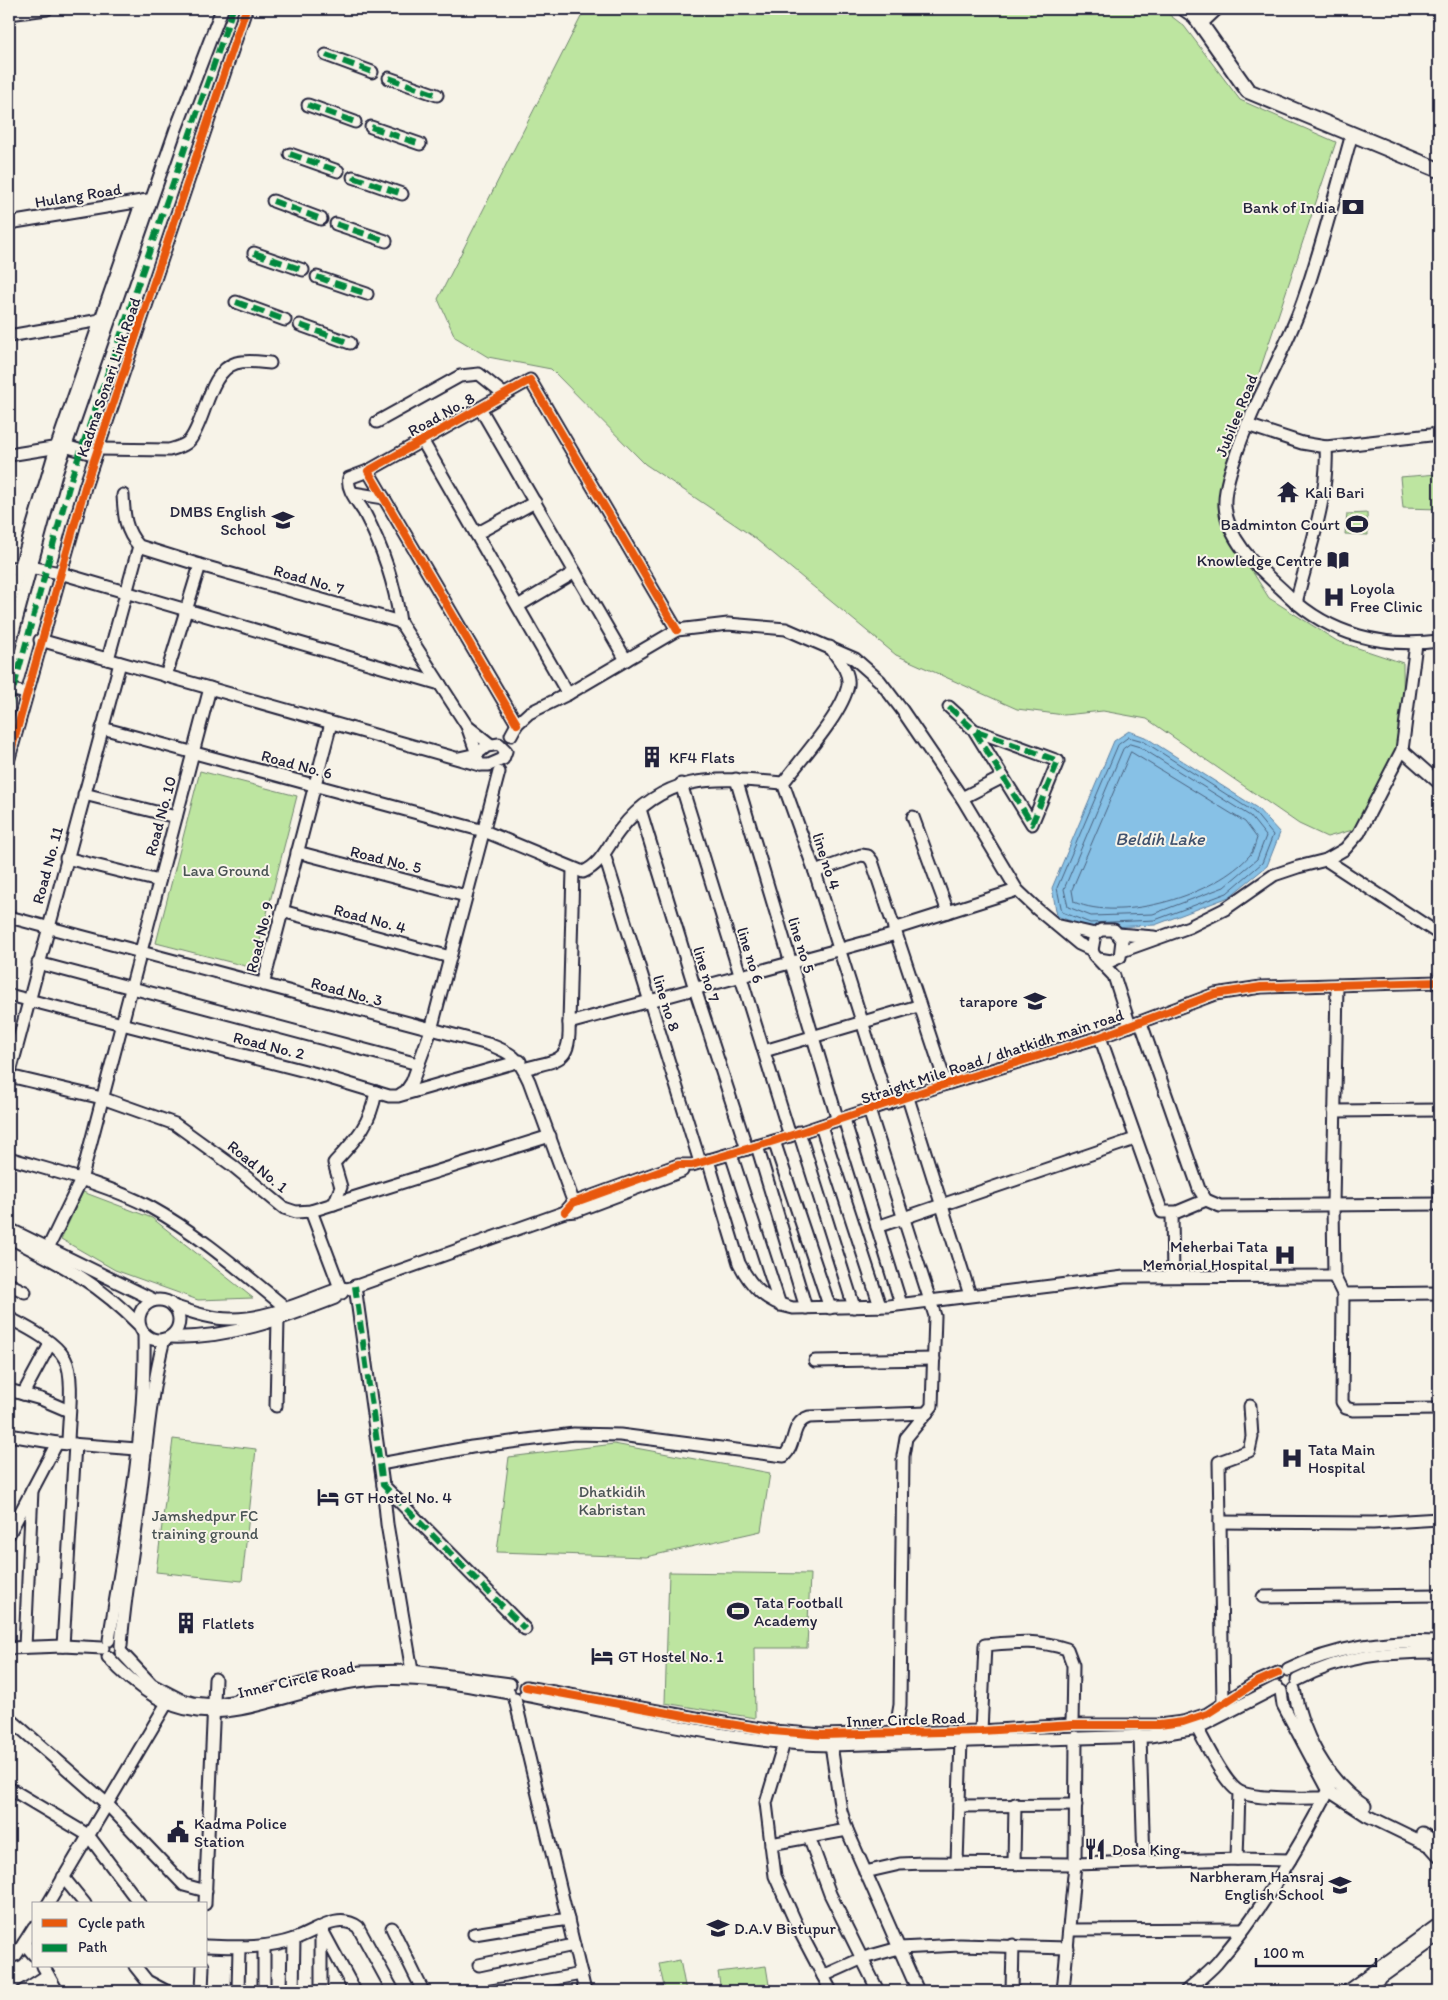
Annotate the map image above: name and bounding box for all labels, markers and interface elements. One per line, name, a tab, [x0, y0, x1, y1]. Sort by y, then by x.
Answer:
street label: Hulang Road	[33, 179, 123, 212]
bank icon: Bank of India	[1340, 194, 1366, 220]
place label: Bank of India	[1243, 198, 1337, 217]
street label: Kadma Sonari Link Road	[72, 295, 145, 460]
street label: Jubilee Road	[1211, 371, 1262, 459]
street label: Road No. 8	[405, 388, 478, 441]
temple icon: Kali Bari	[1275, 479, 1301, 505]
place label: Kali Bari	[1305, 483, 1364, 502]
place label: DMBS English School	[170, 502, 266, 539]
school or university icon: DMBS English School	[270, 507, 296, 533]
sports icon: Badminton Court	[1344, 511, 1370, 537]
place label: Badminton Court	[1221, 515, 1340, 534]
library icon: Knowledge Centre	[1325, 547, 1351, 573]
place label: Knowledge Centre	[1197, 551, 1322, 570]
street label: Road No. 7	[271, 560, 346, 599]
place label: Loyola Free Clinic	[1350, 579, 1423, 616]
hospital icon: Loyola Free Clinic	[1321, 584, 1347, 610]
building icon: KF4 Flats	[639, 744, 665, 770]
street label: Road No. 6	[259, 746, 335, 783]
place label: KF4 Flats	[669, 748, 735, 767]
street label: Road No. 10	[141, 774, 180, 858]
street label: Road No. 11	[28, 824, 67, 906]
water label: Beldih Lake	[1115, 828, 1206, 850]
street label: line no 4	[808, 830, 845, 892]
street label: Road No. 5	[348, 841, 424, 878]
park label: Lava Ground	[182, 861, 270, 880]
street label: Road No. 9	[241, 899, 278, 975]
street label: Road No. 4	[332, 900, 409, 937]
street label: line no 5	[784, 915, 819, 975]
street label: line no 6	[733, 925, 768, 985]
street label: line no 7	[689, 944, 724, 1004]
street label: Road No. 3	[309, 973, 385, 1010]
street label: line no 8	[649, 973, 684, 1034]
school or university icon: tarapore	[1022, 988, 1048, 1014]
place label: tarapore	[959, 992, 1018, 1011]
street label: Straight Mile Road / dhatkidh main road	[858, 1005, 1126, 1108]
street label: Road No. 2	[231, 1027, 307, 1064]
street label: Road No. 1	[224, 1136, 292, 1197]
place label: Meherbai Tata Memorial Hospital	[1142, 1237, 1269, 1274]
hospital icon: Meherbai Tata Memorial Hospital	[1272, 1242, 1298, 1268]
place label: Tata Main Hospital	[1308, 1440, 1375, 1477]
hospital icon: Tata Main Hospital	[1279, 1445, 1305, 1471]
park label: Dhatkidih Kabristan	[578, 1482, 646, 1519]
hotel icon: GT Hostel No. 4	[315, 1484, 341, 1510]
place label: GT Hostel No. 4	[344, 1488, 452, 1507]
park label: Jamshedpur FC training ground	[151, 1506, 259, 1543]
place label: Tata Football Academy	[754, 1593, 843, 1630]
sports icon: Tata Football Academy	[725, 1598, 751, 1624]
building icon: Flatlets	[173, 1610, 199, 1636]
place label: Flatlets	[202, 1614, 254, 1633]
hotel icon: GT Hostel No. 1	[589, 1643, 615, 1669]
place label: GT Hostel No. 1	[618, 1647, 724, 1666]
street label: Inner Circle Road	[236, 1657, 357, 1702]
street label: Inner Circle Road	[846, 1708, 966, 1731]
place label: Kadma Police Station	[194, 1814, 287, 1851]
public building icon: Kadma Police Station	[165, 1819, 191, 1845]
restaurant icon: Dosa King	[1082, 1836, 1108, 1862]
place label: Dosa King	[1112, 1840, 1181, 1859]
place label: Narbheram Hansraj English School	[1189, 1867, 1324, 1904]
school or university icon: Narbheram Hansraj English School	[1327, 1872, 1353, 1898]
legend	[32, 1902, 208, 1968]
text: Cycle path	[78, 1914, 145, 1932]
school or university icon: D.A.V Bistupur	[705, 1915, 731, 1941]
place label: D.A.V Bistupur	[734, 1919, 837, 1938]
scale bar	[1256, 1935, 1376, 1967]
text: Path	[78, 1938, 107, 1956]
text: 100 m	[1263, 1944, 1305, 1962]

